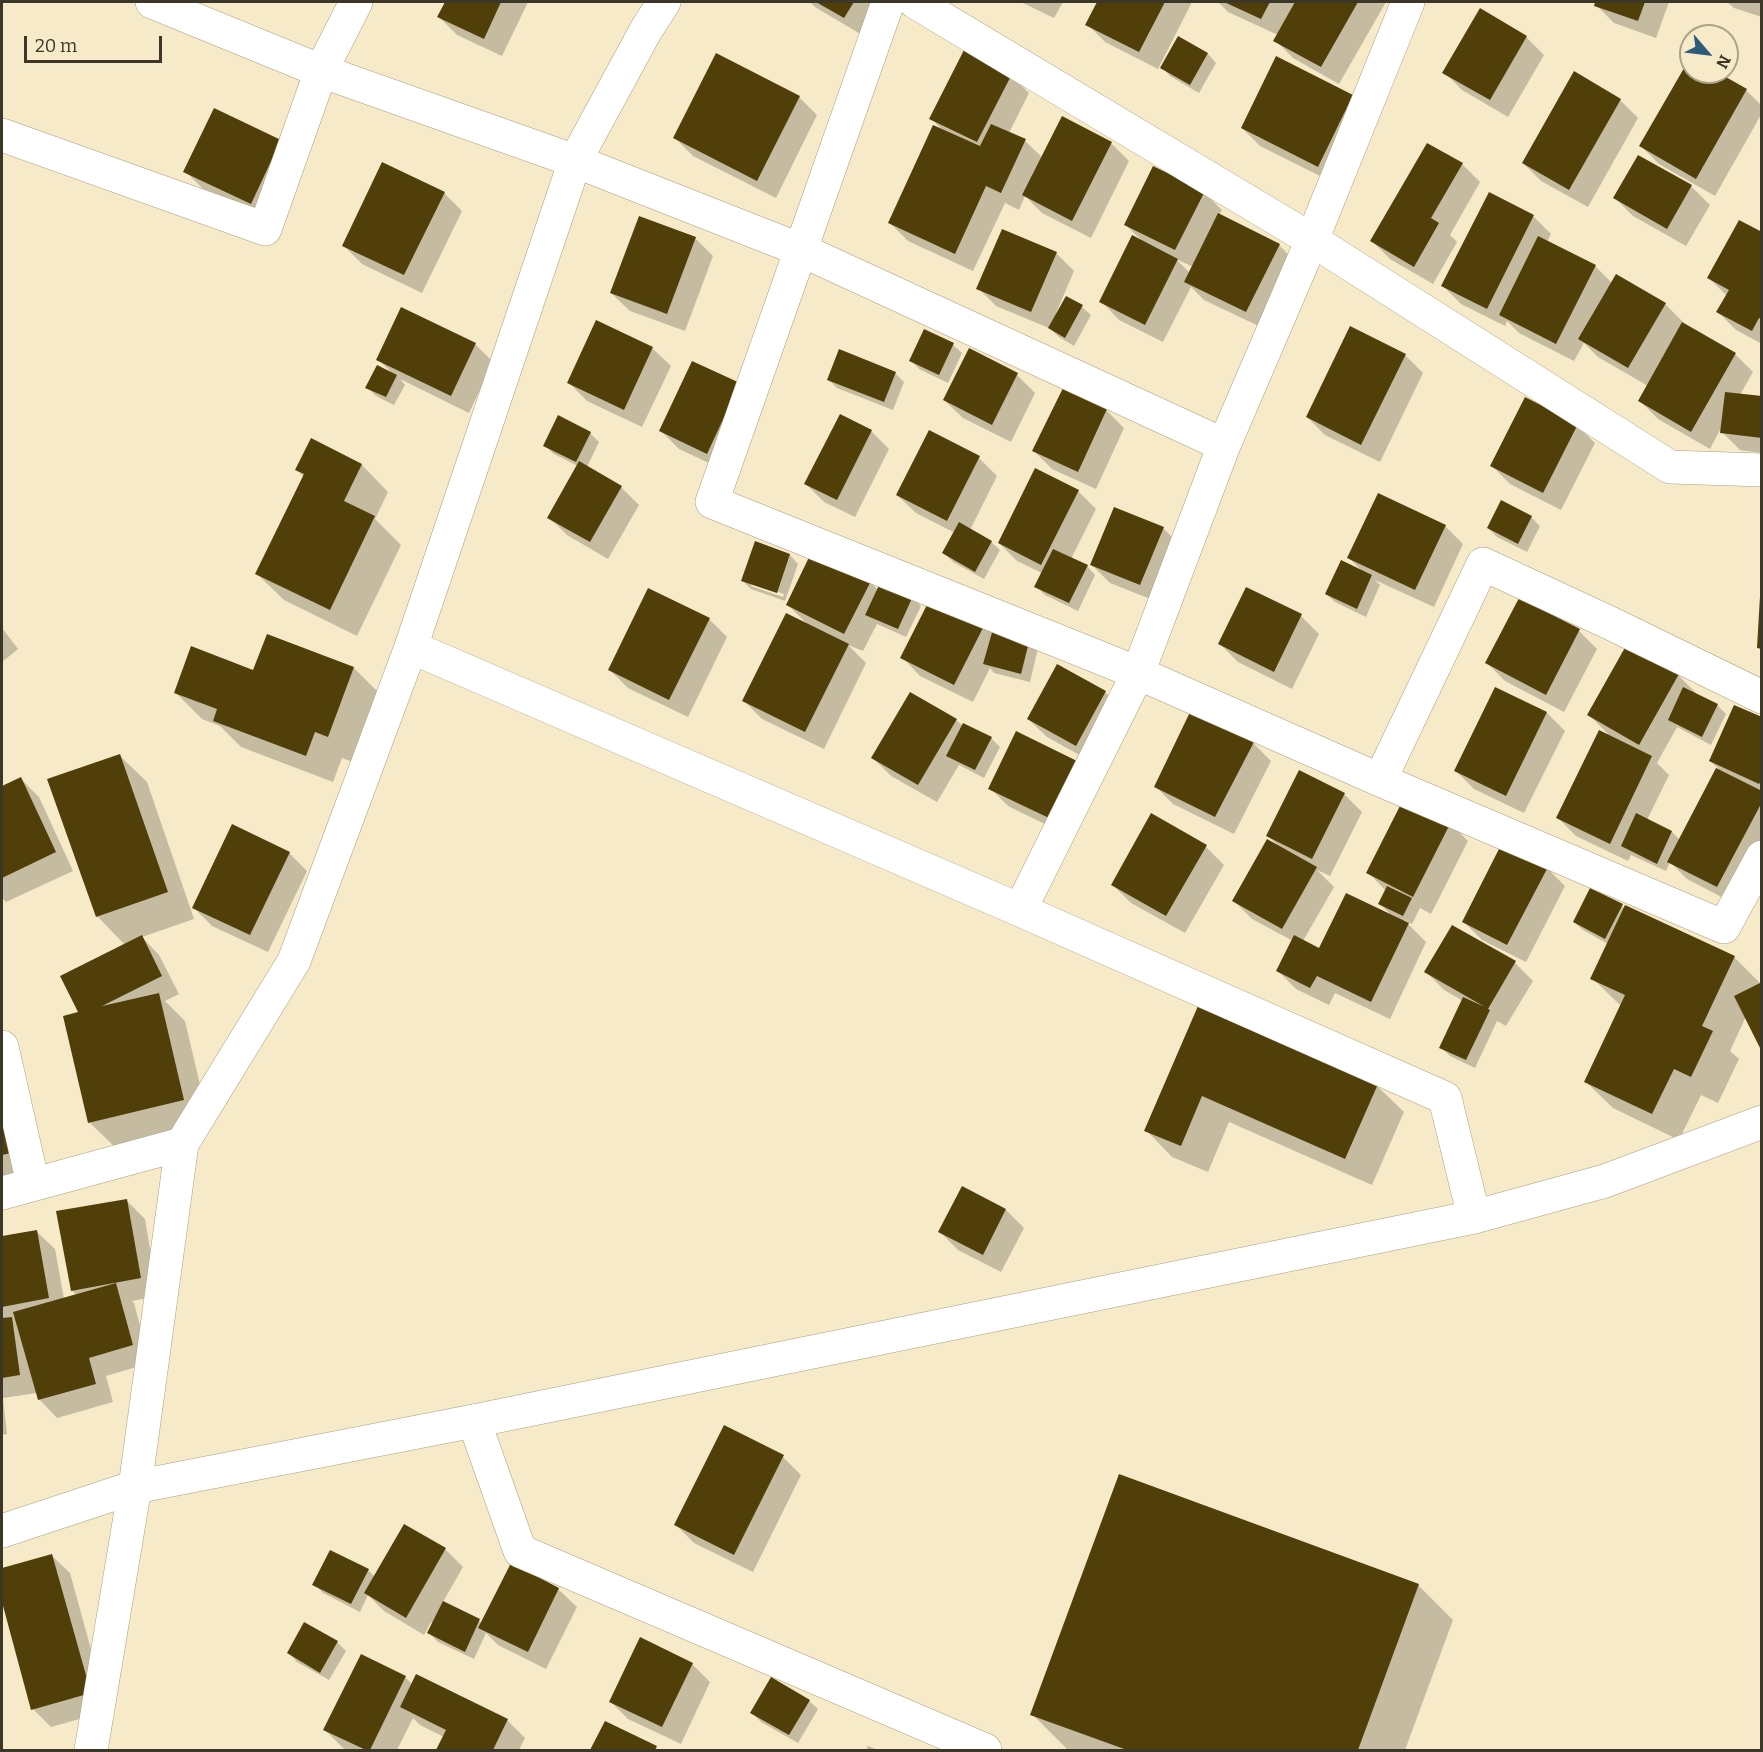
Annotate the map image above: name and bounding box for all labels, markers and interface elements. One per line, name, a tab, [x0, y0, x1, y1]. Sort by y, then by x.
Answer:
scale bar	[27, 24, 165, 62]
north arrow	[1679, 24, 1739, 84]
text: 20 m	[35, 35, 77, 57]
text: N	[1712, 52, 1735, 72]

